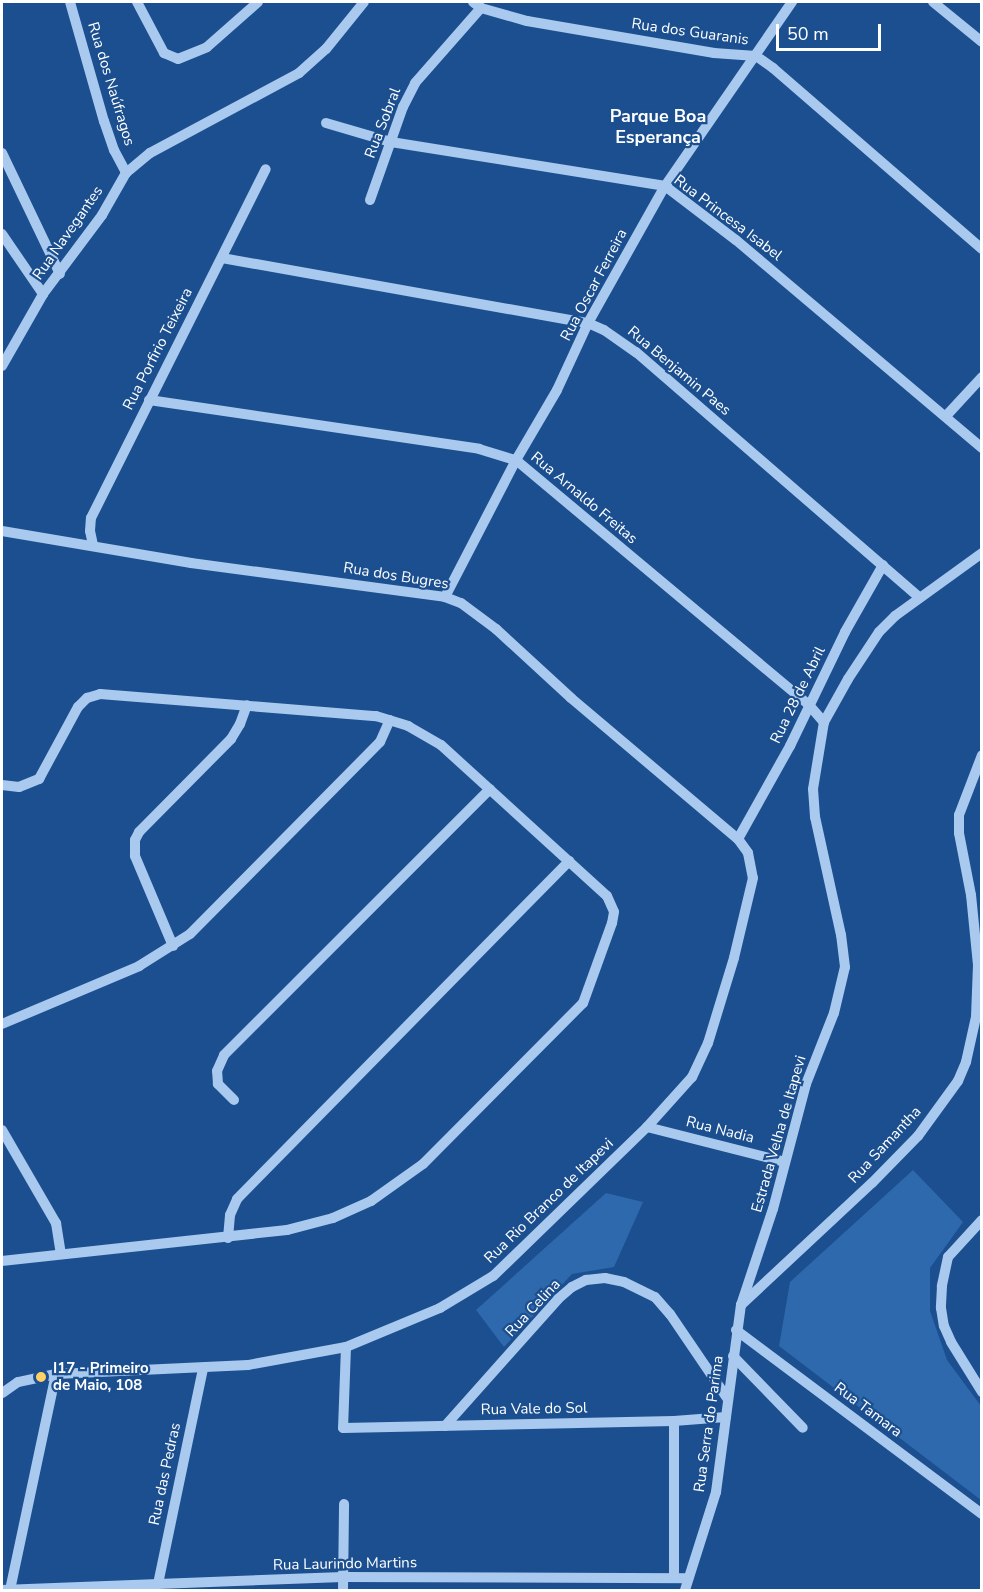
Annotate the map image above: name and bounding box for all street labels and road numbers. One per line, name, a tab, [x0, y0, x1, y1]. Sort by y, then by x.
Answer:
street label: Rua dos Guaranis	[630, 15, 750, 49]
street label: Rua dos Naúfragos	[84, 20, 138, 148]
street label: Rua Sobral	[361, 85, 405, 161]
street label: Rua Princesa Isabel	[670, 171, 786, 265]
street label: Rua Navegantes	[29, 183, 107, 283]
street label: Rua Oscar Ferreira	[557, 226, 631, 344]
street label: Rua Porfirio Teixeira	[119, 285, 197, 413]
street label: Rua Benjamin Paes	[624, 323, 734, 419]
street label: Rua Arnaldo Freitas	[527, 448, 641, 548]
street label: Rua dos Bugres	[342, 559, 450, 593]
street label: Rua 28 de Abril	[767, 644, 829, 746]
street label: Estrada Velha de Itapevi	[748, 1053, 810, 1215]
street label: Rua Samantha	[845, 1103, 925, 1187]
street label: Rua Nadia	[684, 1113, 756, 1147]
street label: Rua Rio Branco de Itapevi	[481, 1135, 617, 1267]
street label: Rua Celina	[502, 1275, 564, 1341]
street label: Rua Serra do Parima	[691, 1355, 727, 1493]
street label: Rua Tamara	[831, 1379, 905, 1441]
street label: Rua Vale do Sol	[480, 1399, 588, 1419]
street label: Rua das Pedras	[145, 1421, 185, 1527]
street label: Rua Laurindo Martins	[273, 1554, 417, 1574]

